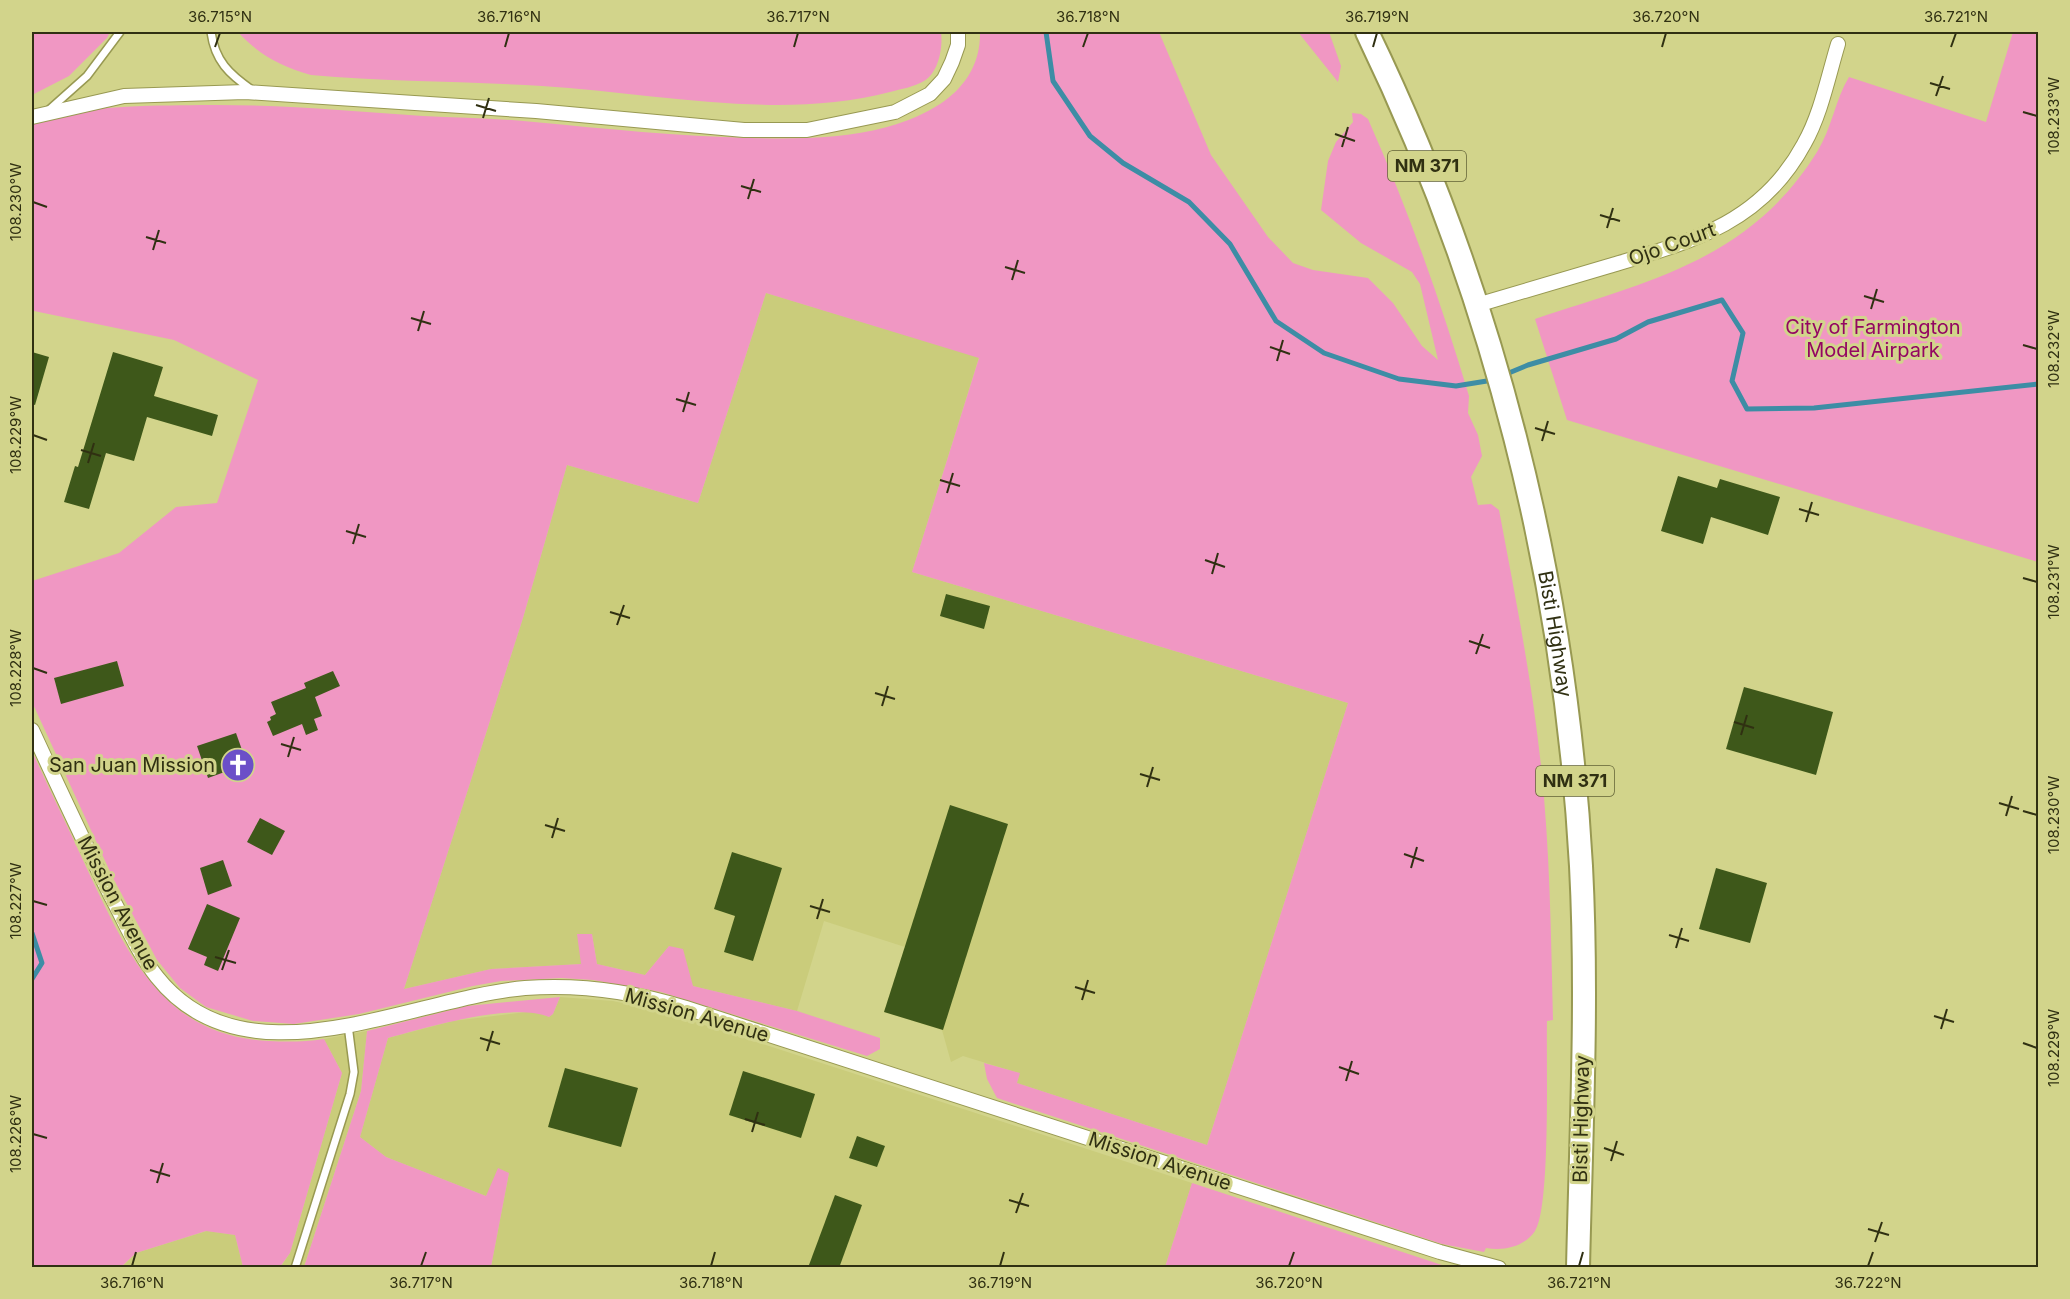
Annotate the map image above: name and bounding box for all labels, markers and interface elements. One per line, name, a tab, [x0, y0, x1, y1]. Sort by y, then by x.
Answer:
text: 36.715°N	[188, 7, 252, 26]
text: 36.716°N	[477, 7, 541, 26]
text: 36.717°N	[766, 7, 830, 26]
text: 36.718°N	[1056, 7, 1120, 26]
text: 36.719°N	[1345, 7, 1409, 26]
text: 36.720°N	[1632, 7, 1700, 26]
text: 36.721°N	[1924, 7, 1988, 26]
text: 108.233°W	[2044, 77, 2063, 155]
road number: NM 371	[1388, 151, 1466, 181]
text: 108.230°W	[6, 163, 25, 241]
street label: Ojo Court	[1625, 217, 1719, 271]
text: 108.232°W	[2044, 310, 2063, 388]
park label: City of Farmington Model Airpark	[1785, 315, 1961, 362]
text: 108.229°W	[6, 396, 25, 474]
text: 108.231°W	[2044, 544, 2063, 619]
street label: Bisti Highway	[1533, 569, 1577, 699]
text: 108.228°W	[6, 629, 25, 707]
church icon: San Juan Mission	[220, 747, 256, 783]
place label: San Juan Mission	[49, 753, 215, 777]
road number: NM 371	[1536, 766, 1614, 796]
text: 108.230°W	[2044, 776, 2063, 854]
street label: Mission Avenue	[73, 832, 163, 974]
text: 108.227°W	[6, 862, 25, 940]
street label: Mission Avenue	[622, 983, 772, 1047]
text: 108.229°W	[2044, 1009, 2063, 1087]
street label: Bisti Highway	[1568, 1055, 1594, 1183]
text: 108.226°W	[6, 1095, 25, 1173]
street label: Mission Avenue	[1086, 1127, 1234, 1195]
text: 36.716°N	[100, 1273, 164, 1292]
text: 36.717°N	[389, 1273, 453, 1292]
text: 36.718°N	[679, 1273, 743, 1292]
text: 36.719°N	[968, 1273, 1032, 1292]
text: 36.720°N	[1255, 1273, 1323, 1292]
text: 36.721°N	[1547, 1273, 1611, 1292]
text: 36.722°N	[1834, 1273, 1902, 1292]

